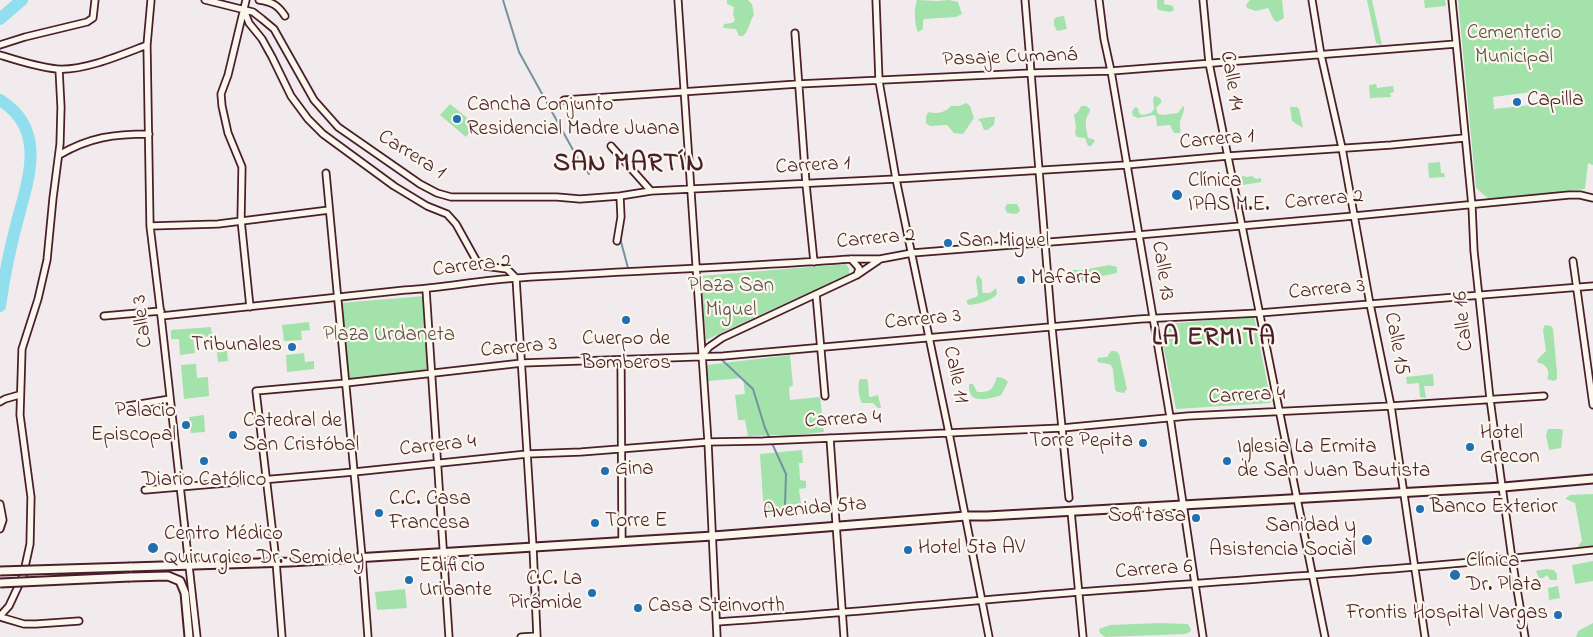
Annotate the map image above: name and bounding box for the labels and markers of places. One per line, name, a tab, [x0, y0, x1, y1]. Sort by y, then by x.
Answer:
place label: Capilla	[1527, 89, 1583, 115]
place label: Cancha Conjunto Residencial Madre Juana	[467, 94, 680, 144]
marker: Capilla	[1511, 96, 1523, 108]
marker: Cancha Conjunto Residencial Madre Juana	[451, 113, 463, 125]
place label: Clínica IPAS M.E.	[1188, 170, 1270, 220]
marker: Clínica IPAS M.E.	[1170, 188, 1184, 202]
place label: San Miguel	[958, 230, 1049, 256]
marker: San Miguel	[942, 237, 954, 249]
place label: Mafarta	[1031, 267, 1101, 293]
marker: Mafarta	[1015, 274, 1027, 286]
marker: Cuerpo de Bomberos	[620, 314, 632, 326]
place label: Cuerpo de Bomberos	[581, 328, 671, 378]
place label: Tribunales	[191, 334, 282, 360]
marker: Tribunales	[286, 341, 298, 353]
place label: Palacio Episcopal	[91, 400, 176, 450]
place label: Catedral de San Cristóbal	[243, 410, 359, 460]
marker: Palacio Episcopal	[180, 419, 192, 431]
place label: Hotel Grecon	[1480, 422, 1540, 472]
marker: Catedral de San Cristóbal	[227, 429, 239, 441]
place label: Torre Pepita	[1029, 430, 1133, 456]
place label: Iglesia La Ermita de San Juan Bautista	[1237, 436, 1430, 486]
marker: Torre Pepita	[1137, 437, 1149, 449]
marker: Hotel Grecon	[1464, 441, 1476, 453]
marker: Diario Católico	[198, 455, 210, 467]
marker: Iglesia La Ermita de San Juan Bautista	[1221, 455, 1233, 467]
place label: Gina	[615, 458, 654, 484]
marker: Gina	[599, 465, 611, 477]
place label: Diario Católico	[142, 469, 266, 495]
place label: C.C. Casa Francesa	[389, 488, 471, 538]
place label: Banco Exterior	[1430, 496, 1558, 522]
marker: Banco Exterior	[1414, 503, 1426, 515]
place label: Sofitasa	[1108, 505, 1186, 531]
marker: C.C. Casa Francesa	[373, 507, 385, 519]
place label: Torre E	[605, 510, 668, 536]
marker: Sofitasa	[1190, 512, 1202, 524]
place label: Sanidad y Asistencia Social	[1209, 515, 1356, 565]
marker: Torre E	[589, 517, 601, 529]
place label: Centro Médico Quirurgico Dr. Semidey	[164, 523, 364, 573]
marker: Sanidad y Asistencia Social	[1360, 533, 1374, 547]
place label: Hotel 5ta AV	[918, 537, 1025, 563]
marker: Centro Médico Quirurgico Dr. Semidey	[146, 541, 160, 555]
marker: Hotel 5ta AV	[902, 544, 914, 556]
place label: Clínica Dr. Plata	[1466, 550, 1542, 600]
place label: Edificio Uribante	[419, 555, 492, 605]
place label: C.C. La Pirámide	[509, 568, 582, 618]
marker: Clínica Dr. Plata	[1448, 568, 1462, 582]
marker: Edificio Uribante	[403, 574, 415, 586]
marker: C.C. La Pirámide	[586, 587, 598, 599]
place label: Casa Steinvorth	[648, 595, 785, 621]
marker: Casa Steinvorth	[632, 602, 644, 614]
place label: Frontis Hospital Vargas	[1346, 602, 1548, 628]
marker: Frontis Hospital Vargas	[1552, 609, 1564, 621]

